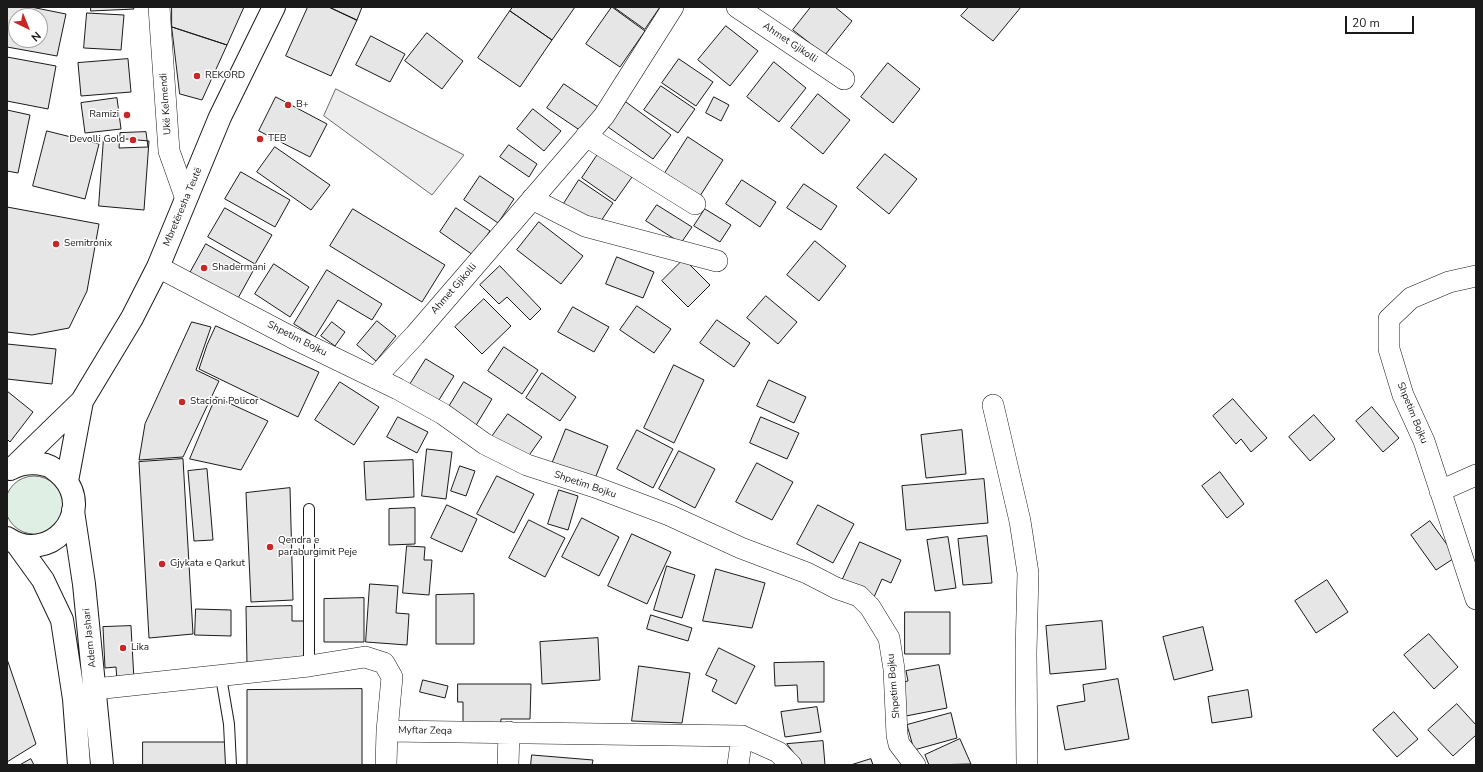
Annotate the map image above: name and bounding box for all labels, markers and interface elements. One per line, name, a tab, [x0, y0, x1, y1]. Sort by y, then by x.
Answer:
north arrow	[8, 8, 48, 48]
scale bar	[1347, 8, 1416, 34]
text: 20 m	[1352, 15, 1380, 31]
street label: Ahmet Gjikolli	[760, 20, 820, 66]
text: N	[28, 28, 44, 45]
place label: REKORD	[205, 70, 245, 82]
marker: REKORD	[192, 71, 202, 81]
street label: Ukë Kelmendi	[158, 73, 174, 135]
place label: B+	[296, 99, 309, 111]
marker: B+	[283, 100, 293, 110]
place label: Ramizi	[89, 109, 119, 121]
marker: Ramizi	[122, 110, 132, 120]
place label: TEB	[268, 133, 287, 145]
place label: Devolli Gold	[69, 134, 125, 146]
marker: TEB	[255, 134, 265, 144]
marker: Devolli Gold	[128, 135, 138, 145]
street label: Mbretëresha Teutë	[161, 166, 205, 248]
place label: Semitronix	[64, 238, 112, 250]
marker: Semitronix	[51, 239, 61, 249]
street label: Ahmet Gjikolli	[429, 261, 479, 317]
place label: Shadermani	[212, 262, 266, 274]
marker: Shadermani	[199, 263, 209, 273]
street label: Shpetim Bojku	[265, 319, 329, 359]
street label: Shpetim Bojku	[1394, 381, 1430, 445]
place label: Stacioni Policor	[190, 396, 259, 408]
marker: Stacioni Policor	[177, 397, 187, 407]
street label: Shpetim Bojku	[552, 469, 618, 501]
place label: Qendra e paraburgimit Peje	[278, 535, 357, 558]
marker: Qendra e paraburgimit Peje	[265, 542, 275, 552]
place label: Gjykata e Qarkut	[170, 558, 245, 570]
marker: Gjykata e Qarkut	[157, 559, 167, 569]
street label: Adem Jashari	[81, 608, 99, 668]
place label: Lika	[131, 642, 149, 654]
marker: Lika	[118, 643, 128, 653]
street label: Shpetim Bojku	[885, 653, 903, 719]
street label: Myftar Zeqa	[398, 725, 452, 737]

